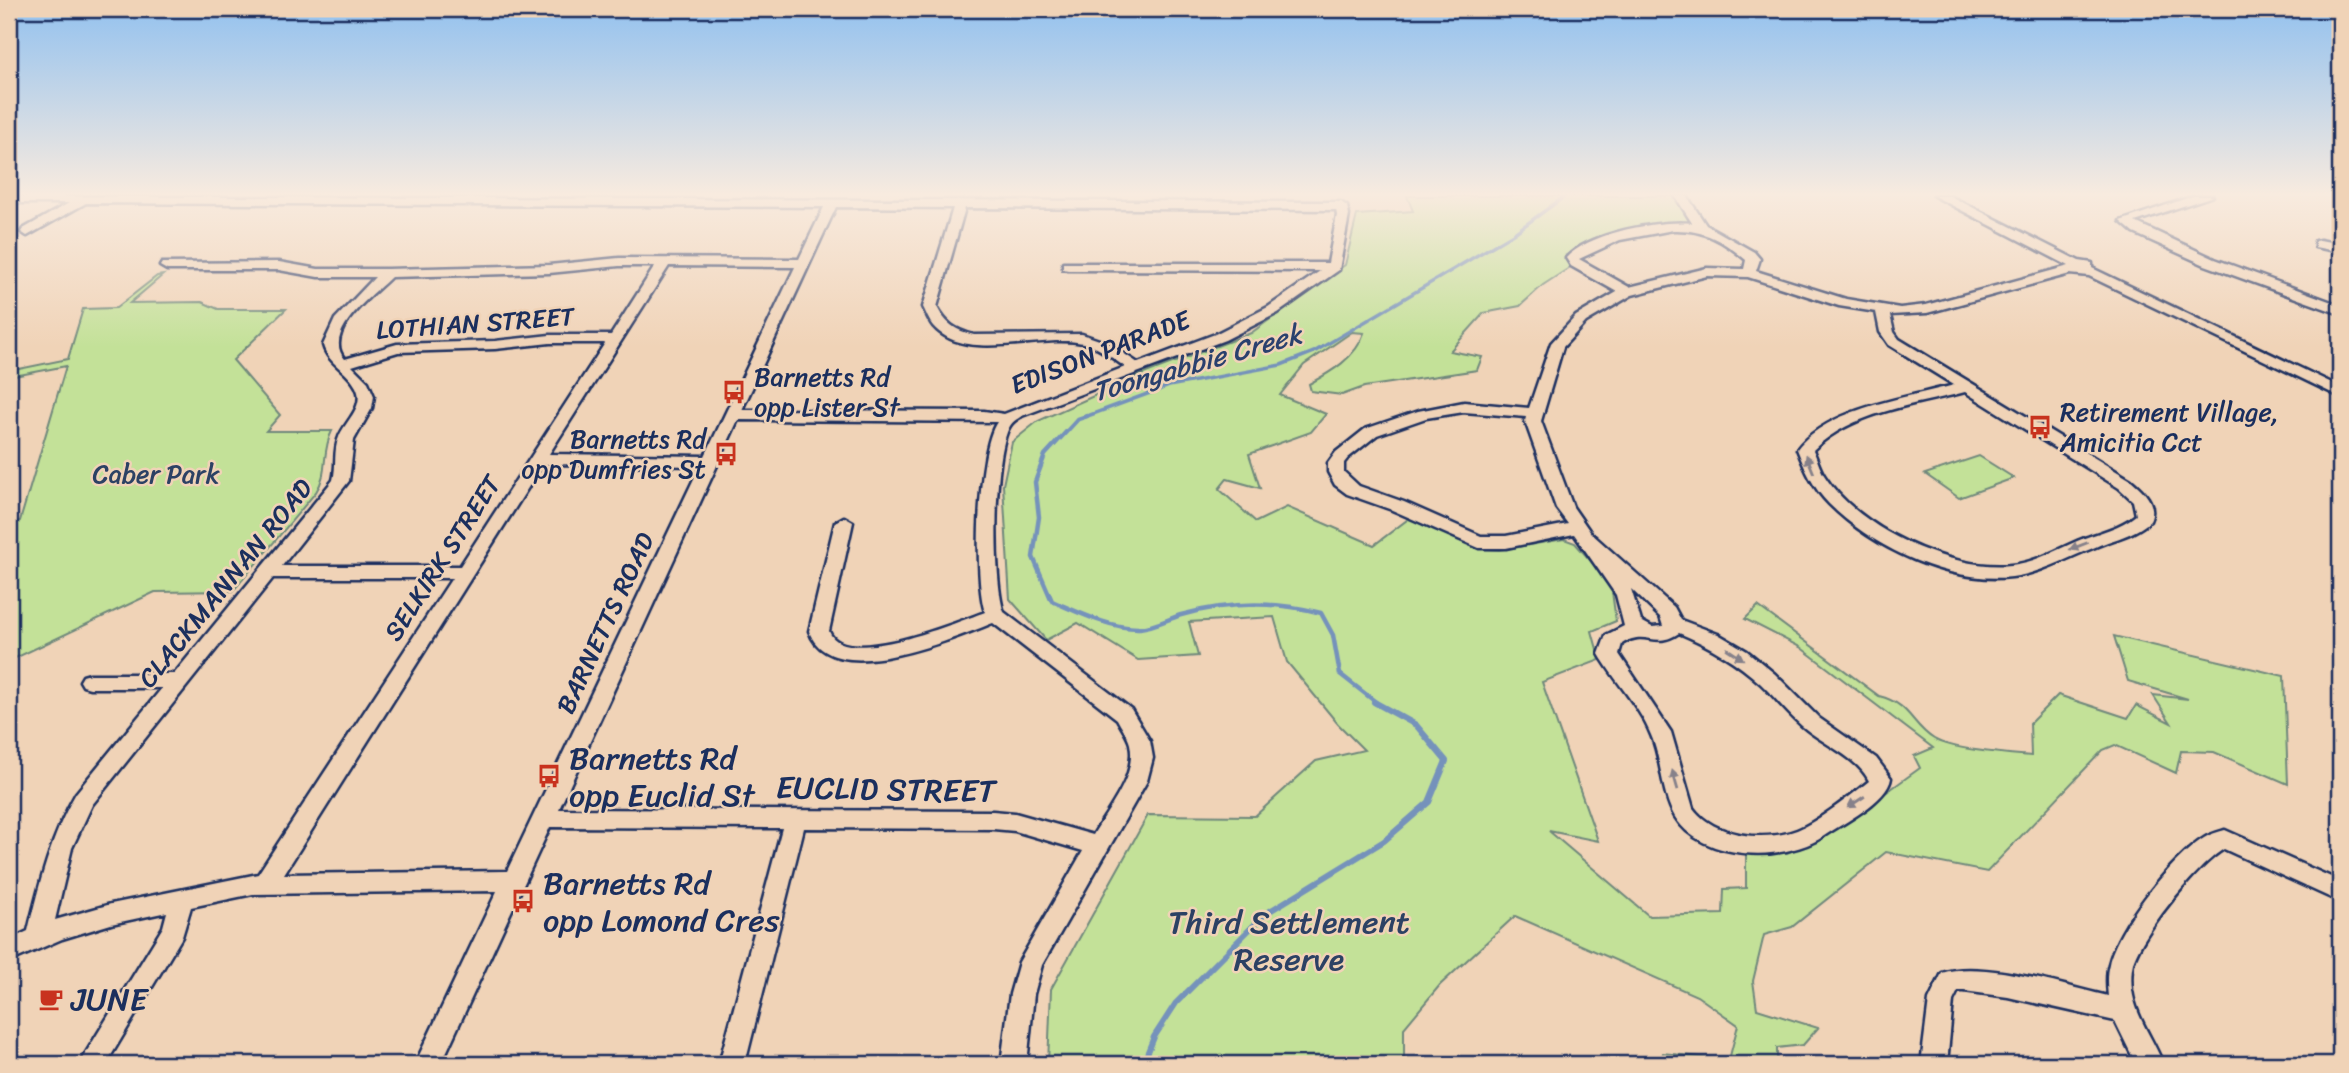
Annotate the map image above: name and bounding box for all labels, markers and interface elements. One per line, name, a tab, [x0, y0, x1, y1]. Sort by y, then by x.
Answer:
street label: LOTHIAN STREET	[374, 293, 578, 353]
street label: EDISON PARADE	[1003, 296, 1198, 407]
water label: Toongabbie Creek	[1086, 309, 1310, 416]
place label: Barnetts Rd opp Lister St	[754, 354, 901, 430]
bus stop icon: Barnetts Rd opp Lister St	[720, 378, 748, 406]
place label: Retirement Village, Amicitia Cct	[2059, 389, 2279, 465]
bus stop icon: Retirement Village, Amicitia Cct	[2026, 413, 2054, 441]
place label: Barnetts Rd opp Dumfries St	[521, 416, 708, 492]
bus stop icon: Barnetts Rd opp Dumfries St	[712, 440, 740, 468]
park label: Caber Park	[92, 451, 220, 497]
one-way arrow	[1805, 454, 1816, 475]
street label: SELKIRK STREET	[371, 464, 514, 650]
street label: CLACKMANNAN ROAD	[126, 468, 325, 698]
street label: BARNETTS ROAD	[543, 524, 667, 722]
one-way arrow	[2069, 541, 2090, 552]
one-way arrow	[1725, 647, 1745, 660]
place label: Barnetts Rd opp Euclid St	[569, 730, 755, 824]
street label: EUCLID STREET	[775, 759, 999, 820]
bus stop icon: Barnetts Rd opp Euclid St	[535, 762, 563, 790]
one-way arrow	[1669, 769, 1680, 791]
one-way arrow	[1846, 796, 1866, 809]
place label: Barnetts Rd opp Lomond Cres	[543, 855, 780, 949]
bus stop icon: Barnetts Rd opp Lomond Cres	[509, 887, 537, 915]
park label: Third Settlement Reserve	[1168, 894, 1410, 988]
place label: JUNE	[70, 971, 150, 1028]
cafe icon: JUNE	[37, 985, 65, 1013]

